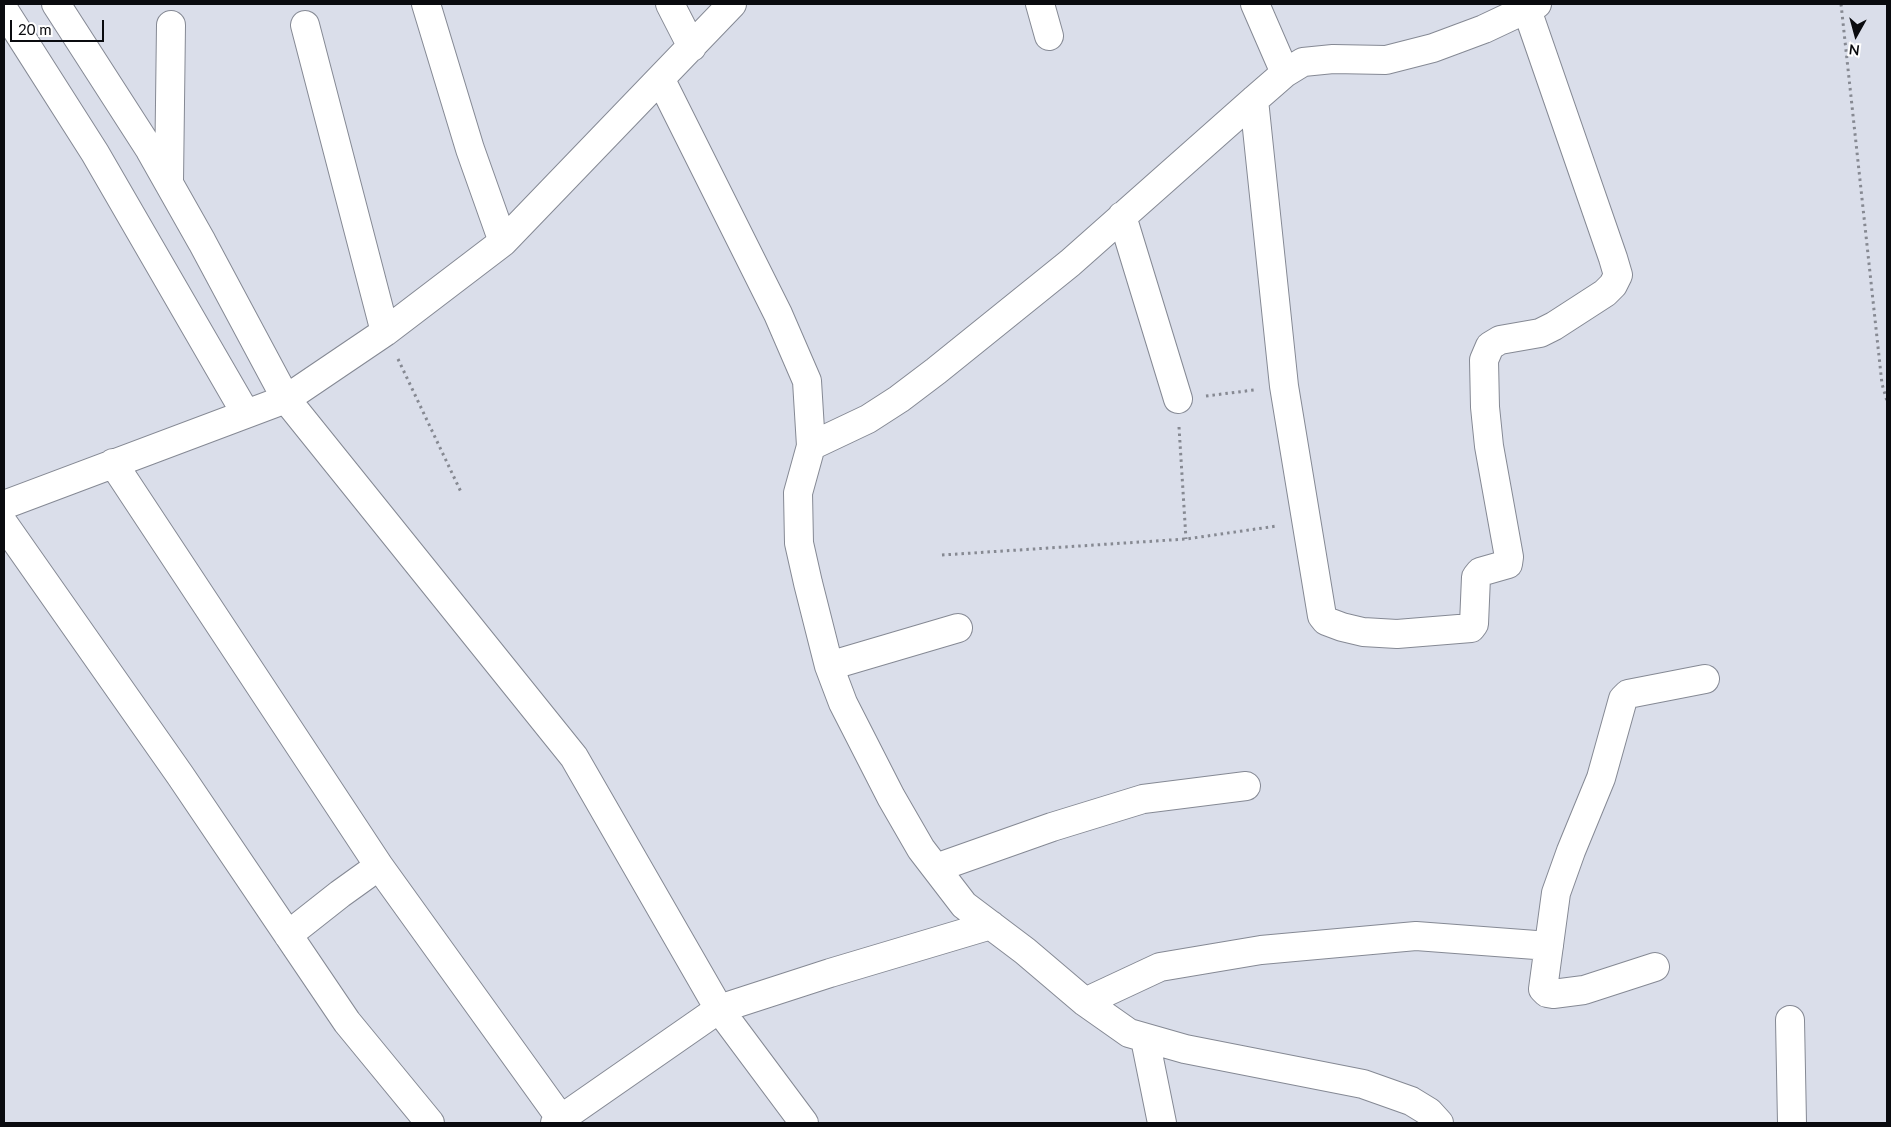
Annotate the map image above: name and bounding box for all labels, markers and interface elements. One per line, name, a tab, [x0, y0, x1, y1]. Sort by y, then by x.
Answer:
scale bar	[12, 10, 106, 42]
north arrow	[1831, 10, 1881, 60]
text: 20 m	[18, 20, 52, 38]
text: N	[1848, 41, 1861, 59]

